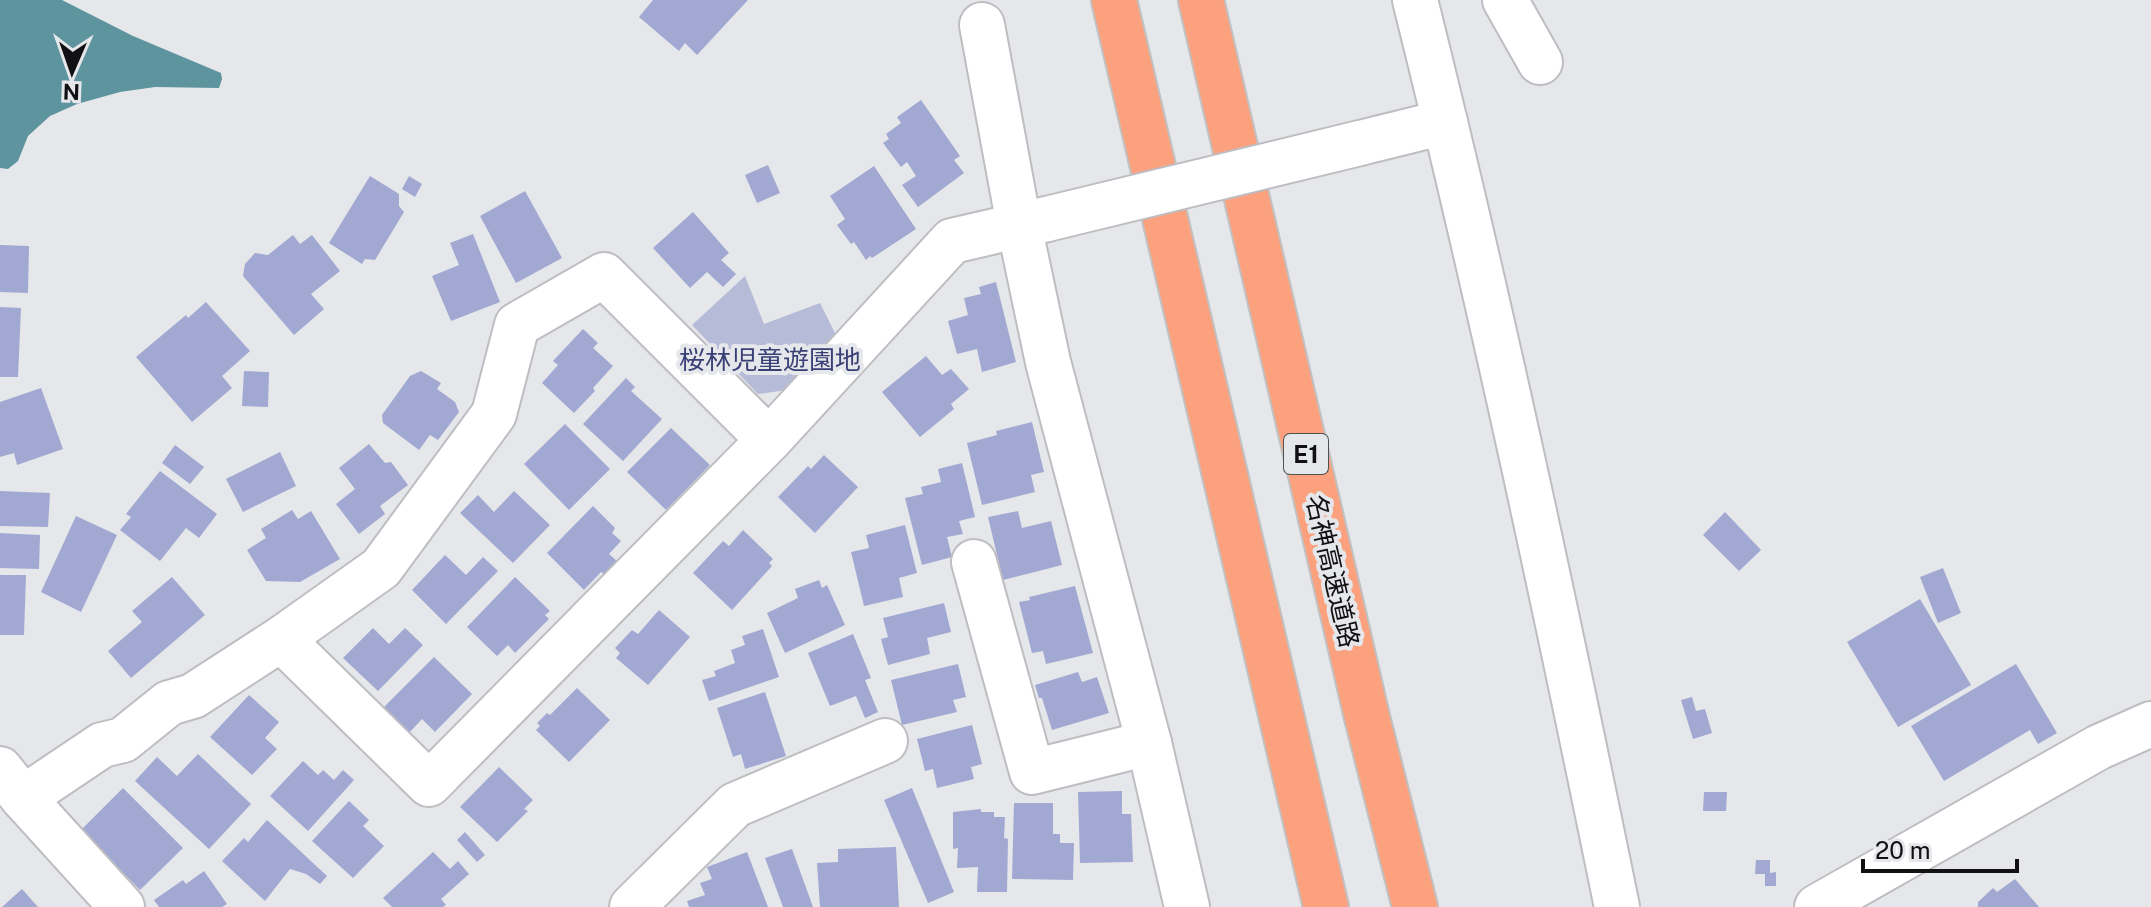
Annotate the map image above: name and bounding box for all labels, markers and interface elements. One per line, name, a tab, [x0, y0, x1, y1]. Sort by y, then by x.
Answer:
north arrow	[32, 32, 112, 112]
text: N	[62, 79, 80, 105]
park label: 桜林児童遊園地	[679, 344, 861, 375]
road number: E1	[1284, 434, 1328, 474]
street label: 名神高速道路	[1300, 492, 1366, 650]
scale bar	[1863, 823, 2017, 873]
text: 20 m	[1875, 836, 1931, 864]

